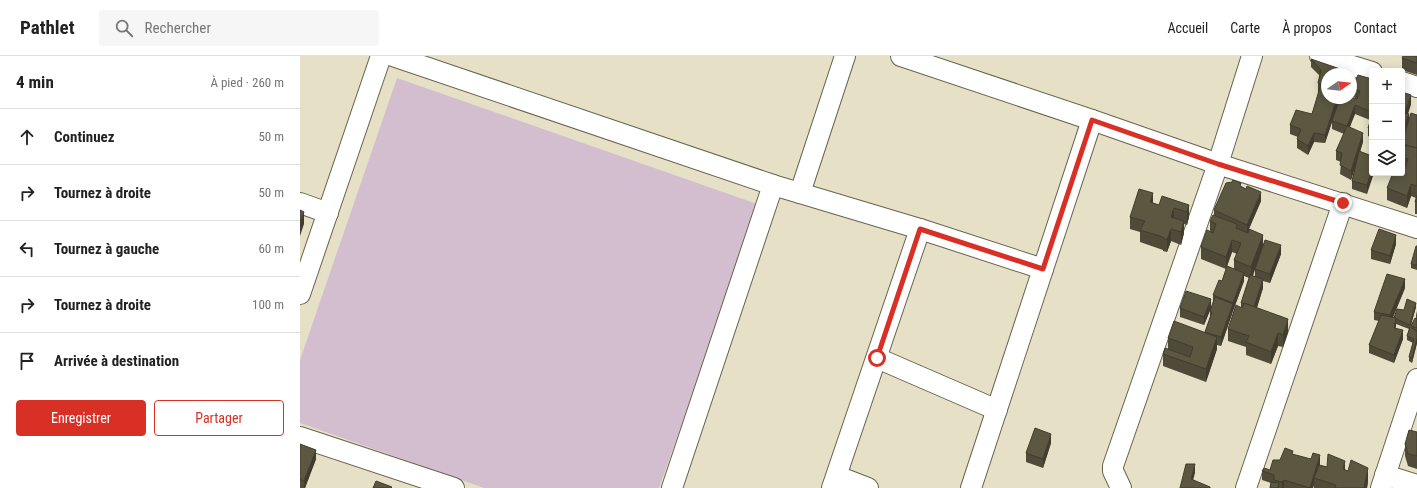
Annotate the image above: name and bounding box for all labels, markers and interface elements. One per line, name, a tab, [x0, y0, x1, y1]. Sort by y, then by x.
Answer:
search box	[99, 10, 379, 46]
text: Pathlet	[20, 16, 75, 39]
icon: search	[113, 17, 135, 39]
text: Rechercher	[145, 19, 211, 37]
text: Accueil	[1167, 20, 1208, 36]
text: Carte	[1230, 20, 1260, 36]
text: À propos	[1282, 20, 1332, 36]
text: Contact	[1354, 20, 1397, 36]
north arrow	[1321, 68, 1357, 104]
map controls	[1369, 68, 1405, 176]
button: +	[1369, 68, 1405, 104]
text: 4 min	[16, 72, 54, 92]
text: À pied · 260 m	[210, 75, 284, 90]
button: −	[1369, 104, 1405, 140]
icon: ahead	[16, 126, 38, 148]
text: Continuez	[54, 128, 115, 146]
text: 50 m	[258, 129, 284, 144]
button: layers	[1369, 140, 1405, 176]
icon: right	[16, 182, 38, 204]
text: Tournez à droite	[54, 184, 151, 202]
text: 50 m	[258, 185, 284, 200]
route end	[1334, 194, 1352, 212]
icon: left	[16, 238, 38, 260]
text: Tournez à gauche	[54, 240, 159, 258]
text: 60 m	[258, 241, 284, 256]
icon: right	[16, 294, 38, 316]
text: Tournez à droite	[54, 296, 151, 314]
text: 100 m	[252, 297, 284, 312]
route start	[868, 349, 886, 367]
icon: arrive	[16, 350, 38, 372]
text: Arrivée à destination	[54, 352, 179, 370]
button: Enregistrer	[16, 400, 146, 436]
button: Partager	[154, 400, 284, 436]

